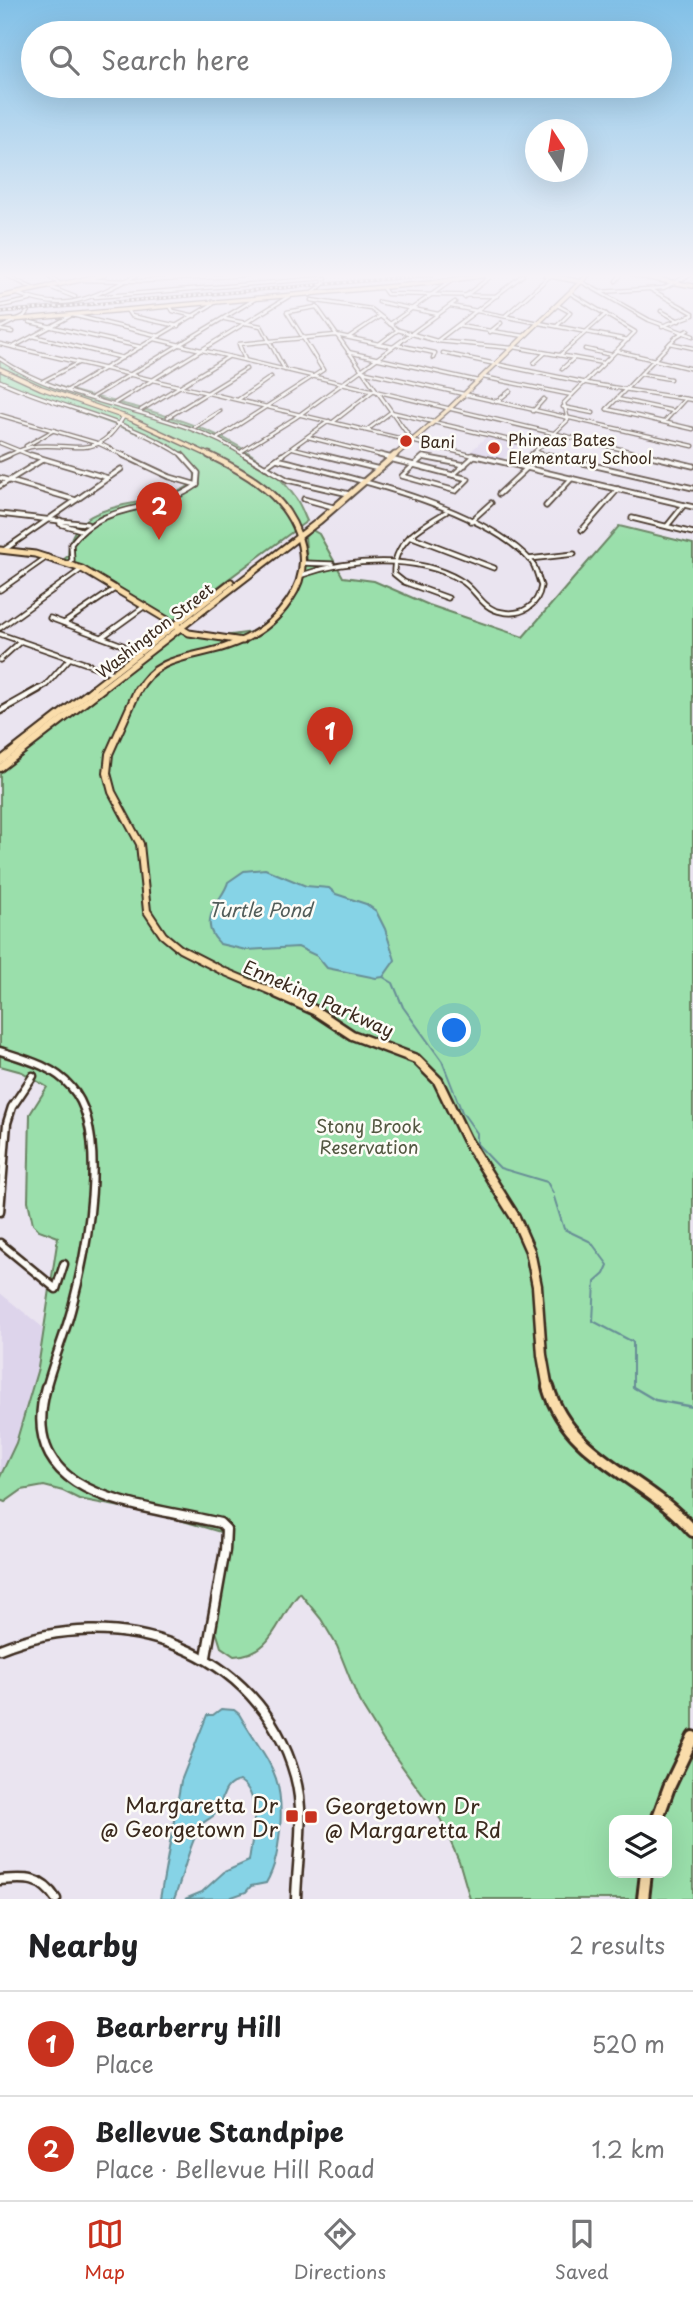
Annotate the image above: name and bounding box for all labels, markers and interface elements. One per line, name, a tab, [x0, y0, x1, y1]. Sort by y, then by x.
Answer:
search box	[21, 21, 672, 98]
text: Search here	[101, 40, 250, 79]
icon: search	[45, 41, 83, 79]
north arrow	[525, 119, 588, 182]
place label: Phineas Bates Elementary School	[508, 427, 652, 469]
place label: Bani	[420, 429, 455, 453]
marker: Bani	[398, 433, 414, 449]
marker: Phineas Bates Elementary School	[486, 440, 502, 456]
pin: 2	[136, 482, 182, 540]
street label: Washington Street	[90, 576, 218, 684]
pin: 1	[307, 707, 353, 765]
water label: Turtle Pond	[208, 895, 315, 923]
street label: Enneking Parkway	[239, 953, 399, 1043]
your location	[437, 1013, 471, 1047]
park label: Stony Brook Reservation	[316, 1112, 422, 1160]
place label: Margaretta Dr @ Georgetown Dr	[100, 1788, 278, 1844]
place label: Georgetown Dr @ Margaretta Rd	[325, 1789, 501, 1845]
marker: Margaretta Dr @ Georgetown Dr	[284, 1808, 300, 1824]
marker: Georgetown Dr @ Margaretta Rd	[303, 1809, 319, 1825]
map controls	[609, 1815, 672, 1878]
button: layers	[609, 1815, 672, 1878]
text: Nearby	[28, 1922, 138, 1967]
text: 2 results	[569, 1927, 665, 1962]
text: Bearberry Hill	[95, 2007, 281, 2046]
text: 1	[46, 2026, 57, 2061]
text: 520 m	[592, 2026, 665, 2061]
text: Place	[95, 2046, 154, 2081]
text: Bellevue Standpipe	[95, 2112, 344, 2151]
text: 2	[43, 2131, 59, 2166]
text: 1.2 km	[592, 2131, 665, 2166]
text: Place · Bellevue Hill Road	[95, 2151, 375, 2186]
tab: Map	[84, 2215, 125, 2285]
tab: Directions	[294, 2215, 386, 2285]
tab: Saved	[555, 2215, 609, 2285]

